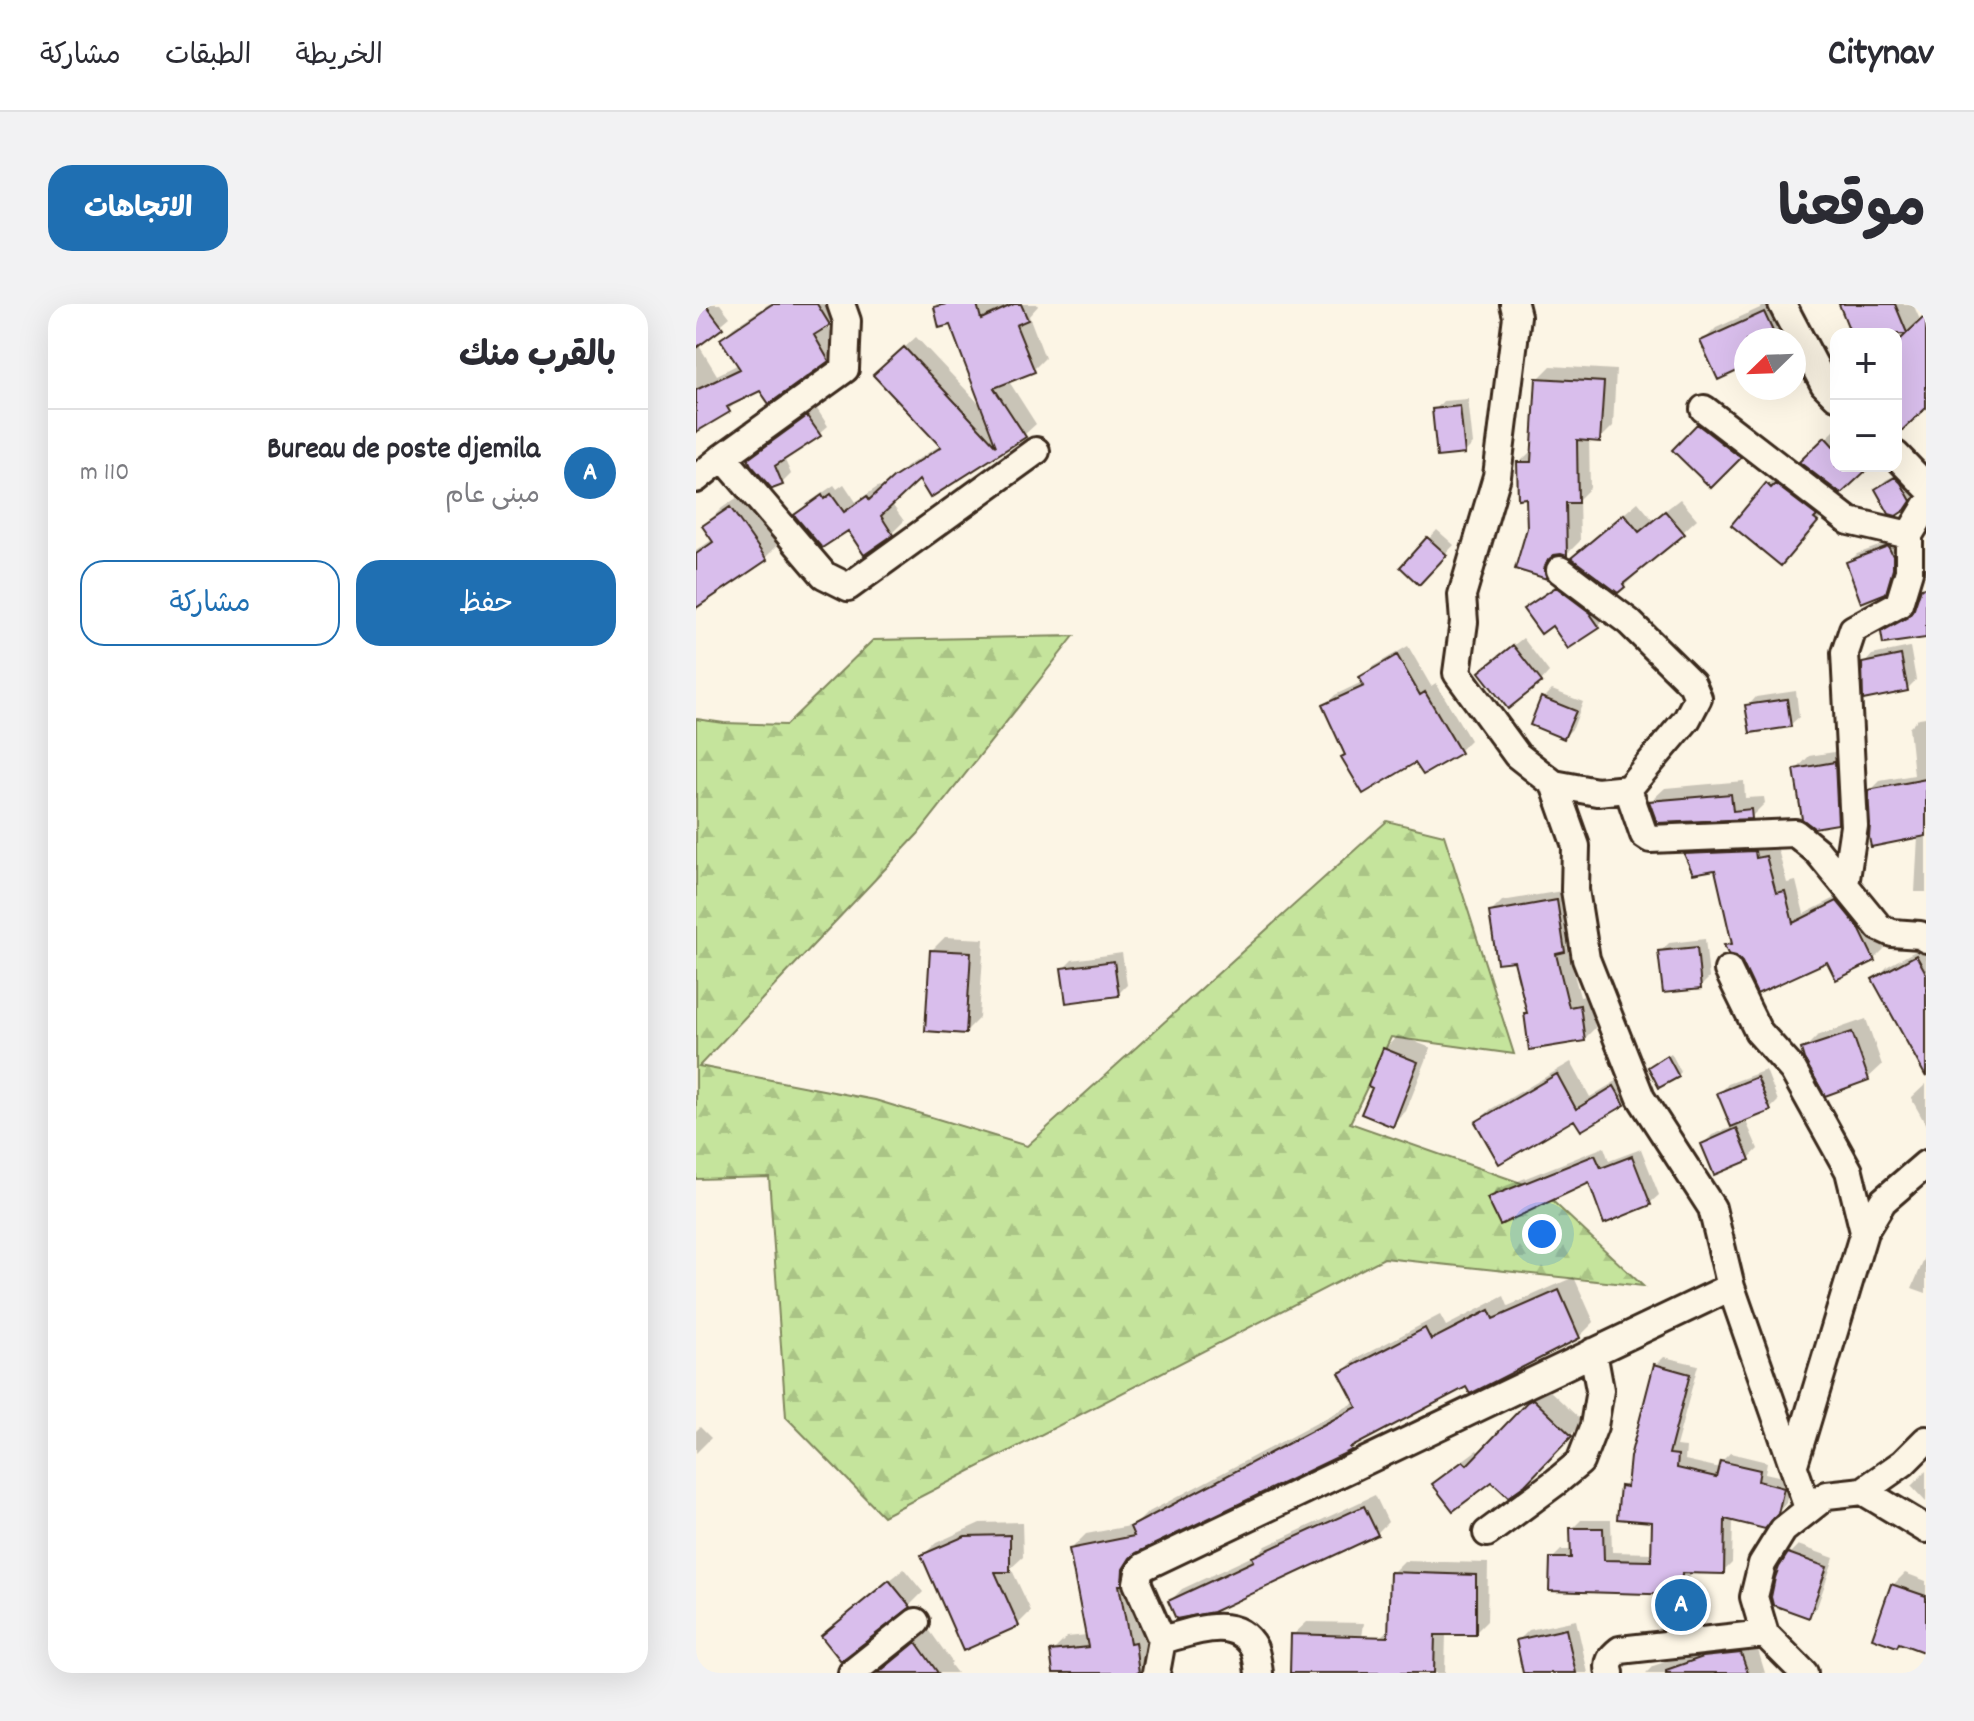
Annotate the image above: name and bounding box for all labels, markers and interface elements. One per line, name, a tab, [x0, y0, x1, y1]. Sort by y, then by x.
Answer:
text: Citynav	[1828, 28, 1934, 83]
text: مشاركة	[40, 38, 121, 78]
text: الطبقات	[165, 38, 251, 78]
text: الخريطة	[295, 38, 383, 78]
button: الاتجاهات	[48, 165, 228, 251]
text: موقعنا	[1778, 173, 1926, 253]
north arrow	[1734, 328, 1806, 400]
map controls	[1830, 328, 1902, 472]
button: +	[1830, 328, 1902, 400]
text: بالقرب منك	[459, 334, 616, 383]
button: −	[1830, 400, 1902, 472]
text: Bureau de poste djemila	[267, 430, 540, 473]
text: 110 m	[80, 455, 129, 492]
text: A	[583, 455, 597, 492]
text: مبنى عام	[445, 478, 540, 515]
button: مشاركة	[80, 560, 340, 646]
button: حفظ	[356, 560, 616, 646]
your location	[1522, 1214, 1562, 1254]
pin: A	[1655, 1575, 1707, 1635]

